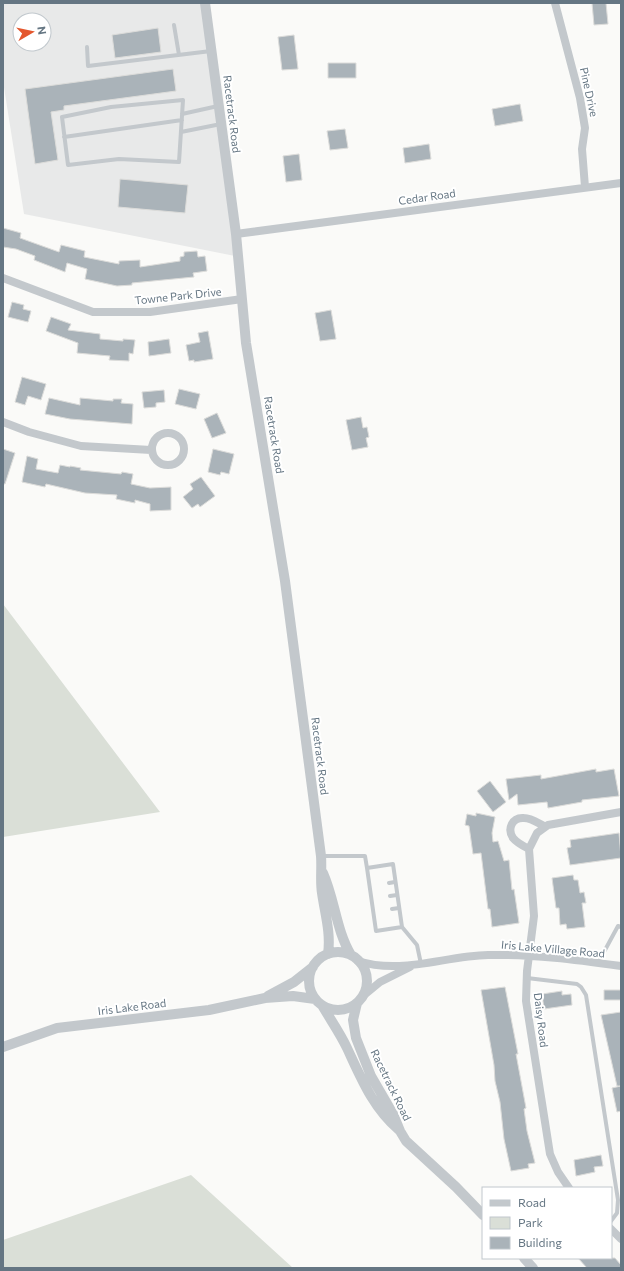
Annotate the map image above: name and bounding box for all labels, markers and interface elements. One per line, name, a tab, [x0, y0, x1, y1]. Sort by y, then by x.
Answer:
north arrow	[12, 12, 52, 52]
text: N	[35, 25, 49, 35]
street label: Pine Drive	[578, 66, 601, 118]
street label: Racetrack Road	[221, 74, 244, 153]
street label: Cedar Road	[397, 186, 456, 207]
street label: Towne Park Drive	[134, 284, 222, 307]
street label: Racetrack Road	[262, 395, 287, 474]
street label: Racetrack Road	[309, 716, 332, 795]
street label: Iris Lake Village Road	[501, 937, 606, 960]
street label: Daisy Road	[532, 992, 551, 1048]
street label: Iris Lake Road	[97, 996, 167, 1017]
street label: Racetrack Road	[369, 1047, 414, 1123]
legend	[482, 1187, 612, 1259]
text: Road	[518, 1195, 546, 1209]
text: Park	[518, 1215, 544, 1229]
text: Building	[518, 1235, 562, 1249]

